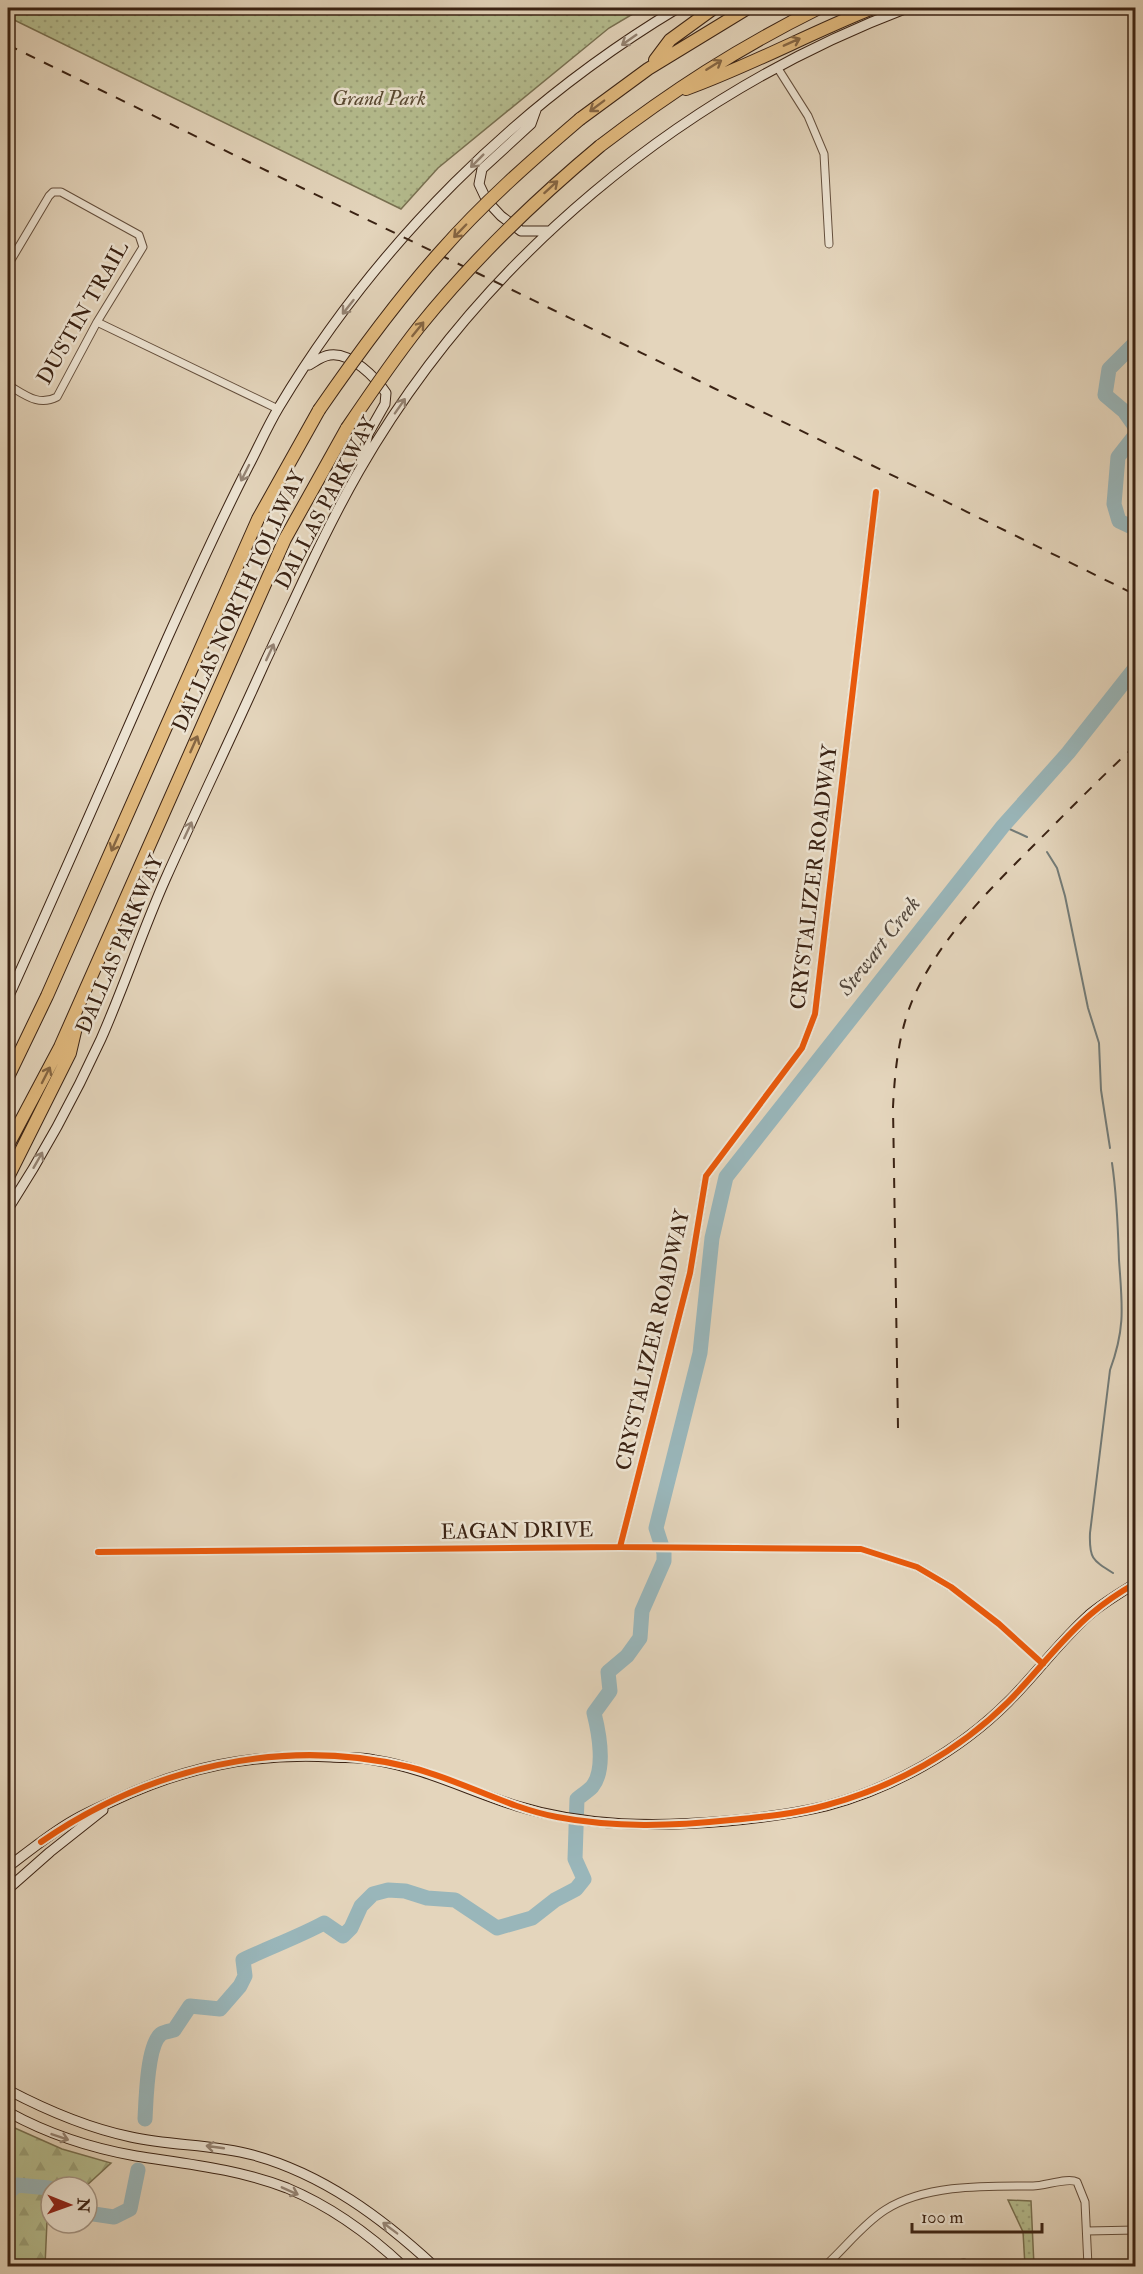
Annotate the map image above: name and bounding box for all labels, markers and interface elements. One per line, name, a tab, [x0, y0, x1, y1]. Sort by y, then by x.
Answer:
one-way arrow	[621, 33, 637, 46]
one-way arrow	[782, 36, 800, 47]
one-way arrow	[705, 59, 722, 71]
park label: Grand Park	[332, 85, 426, 112]
one-way arrow	[589, 100, 605, 113]
one-way arrow	[469, 154, 484, 169]
one-way arrow	[543, 180, 558, 194]
one-way arrow	[453, 223, 467, 238]
street label: DUSTIN TRAIL	[31, 236, 135, 390]
one-way arrow	[341, 299, 354, 315]
one-way arrow	[411, 321, 424, 337]
one-way arrow	[394, 399, 406, 415]
street label: DALLAS PARKWAY	[269, 411, 383, 594]
one-way arrow	[239, 463, 251, 481]
street label: DALLAS NORTH TOLLWAY	[166, 465, 312, 736]
one-way arrow	[265, 644, 277, 662]
one-way arrow	[189, 736, 200, 754]
street label: CRYSTALIZER ROADWAY	[784, 742, 844, 1011]
one-way arrow	[183, 821, 195, 839]
one-way arrow	[109, 833, 120, 851]
street label: DALLAS PARKWAY	[70, 850, 170, 1038]
water label: Stewart Creek	[831, 891, 927, 1002]
one-way arrow	[40, 1067, 52, 1085]
one-way arrow	[33, 1151, 44, 1169]
street label: CRYSTALIZER ROADWAY	[610, 1206, 696, 1473]
street label: EAGAN DRIVE	[440, 1516, 594, 1546]
one-way arrow	[51, 2132, 69, 2143]
one-way arrow	[206, 2141, 226, 2152]
north arrow	[39, 2175, 99, 2235]
one-way arrow	[281, 2186, 299, 2197]
scale bar	[912, 2196, 1042, 2234]
text: N	[73, 2197, 93, 2213]
text: 100 m	[921, 2206, 964, 2229]
one-way arrow	[383, 2221, 399, 2234]

